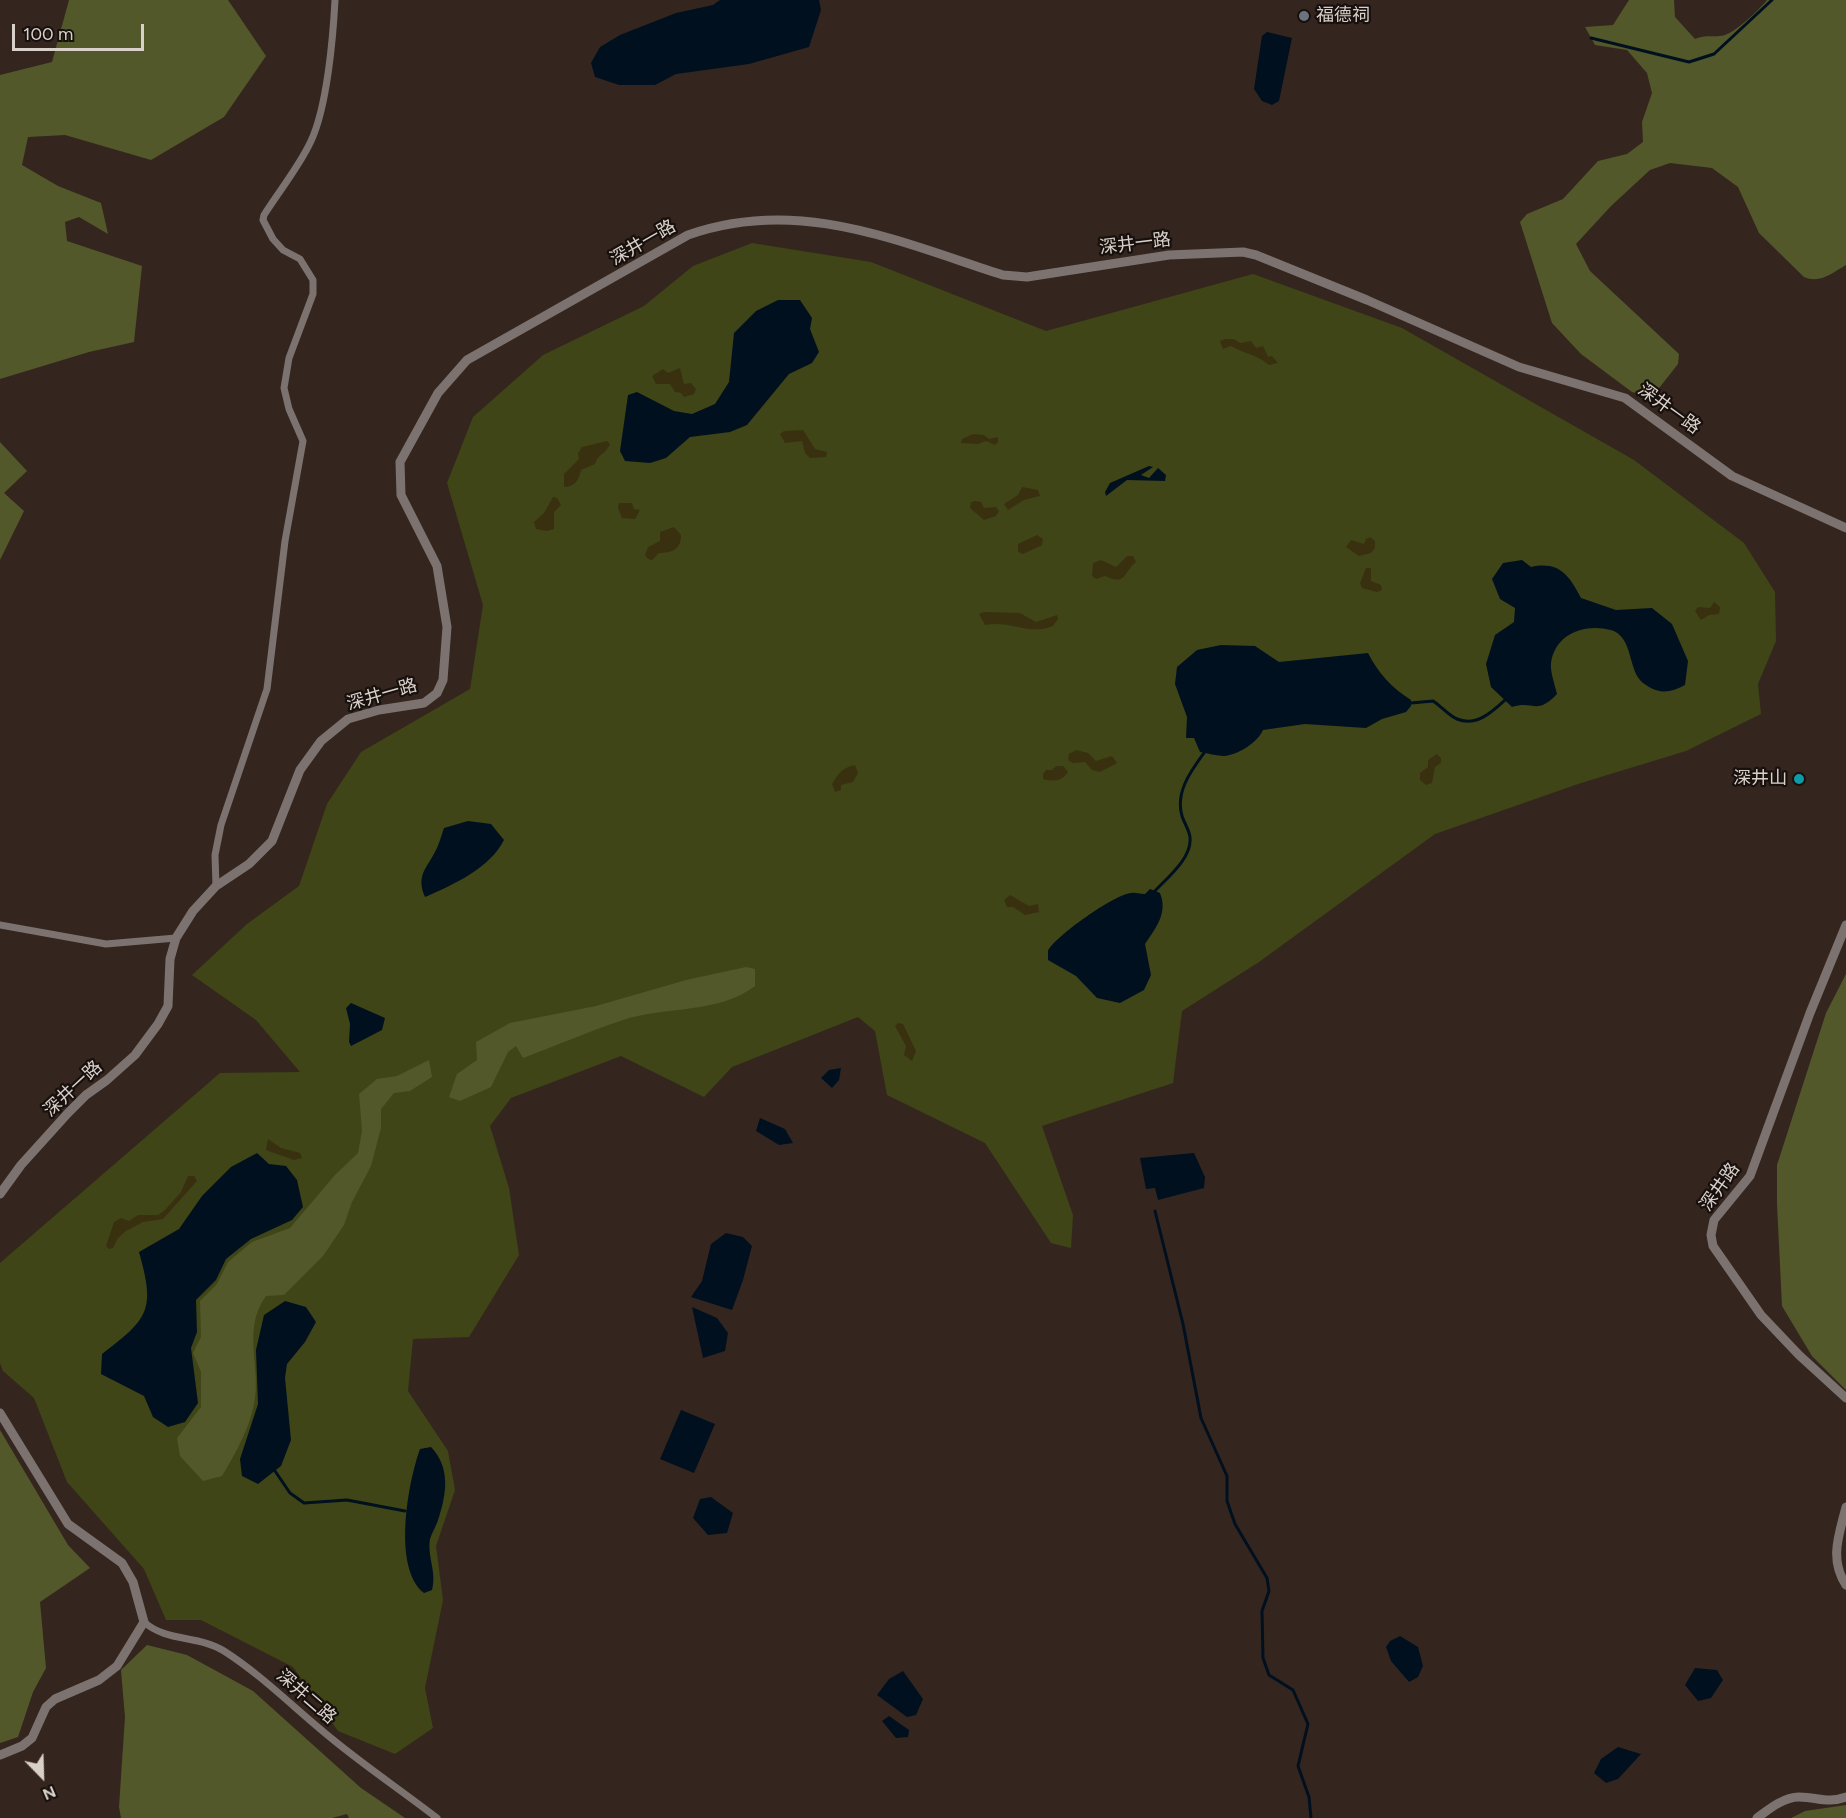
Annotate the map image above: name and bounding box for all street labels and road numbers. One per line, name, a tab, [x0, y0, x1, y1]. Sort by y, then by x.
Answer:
street label: 深井一路	[606, 216, 680, 270]
street label: 深井一路	[1098, 229, 1172, 259]
street label: 深井一路	[1634, 379, 1704, 439]
street label: 深井一路	[344, 675, 420, 715]
street label: 深井一路	[39, 1057, 107, 1121]
street label: 深井路	[1696, 1159, 1744, 1215]
street label: 深井二路	[272, 1665, 340, 1729]

